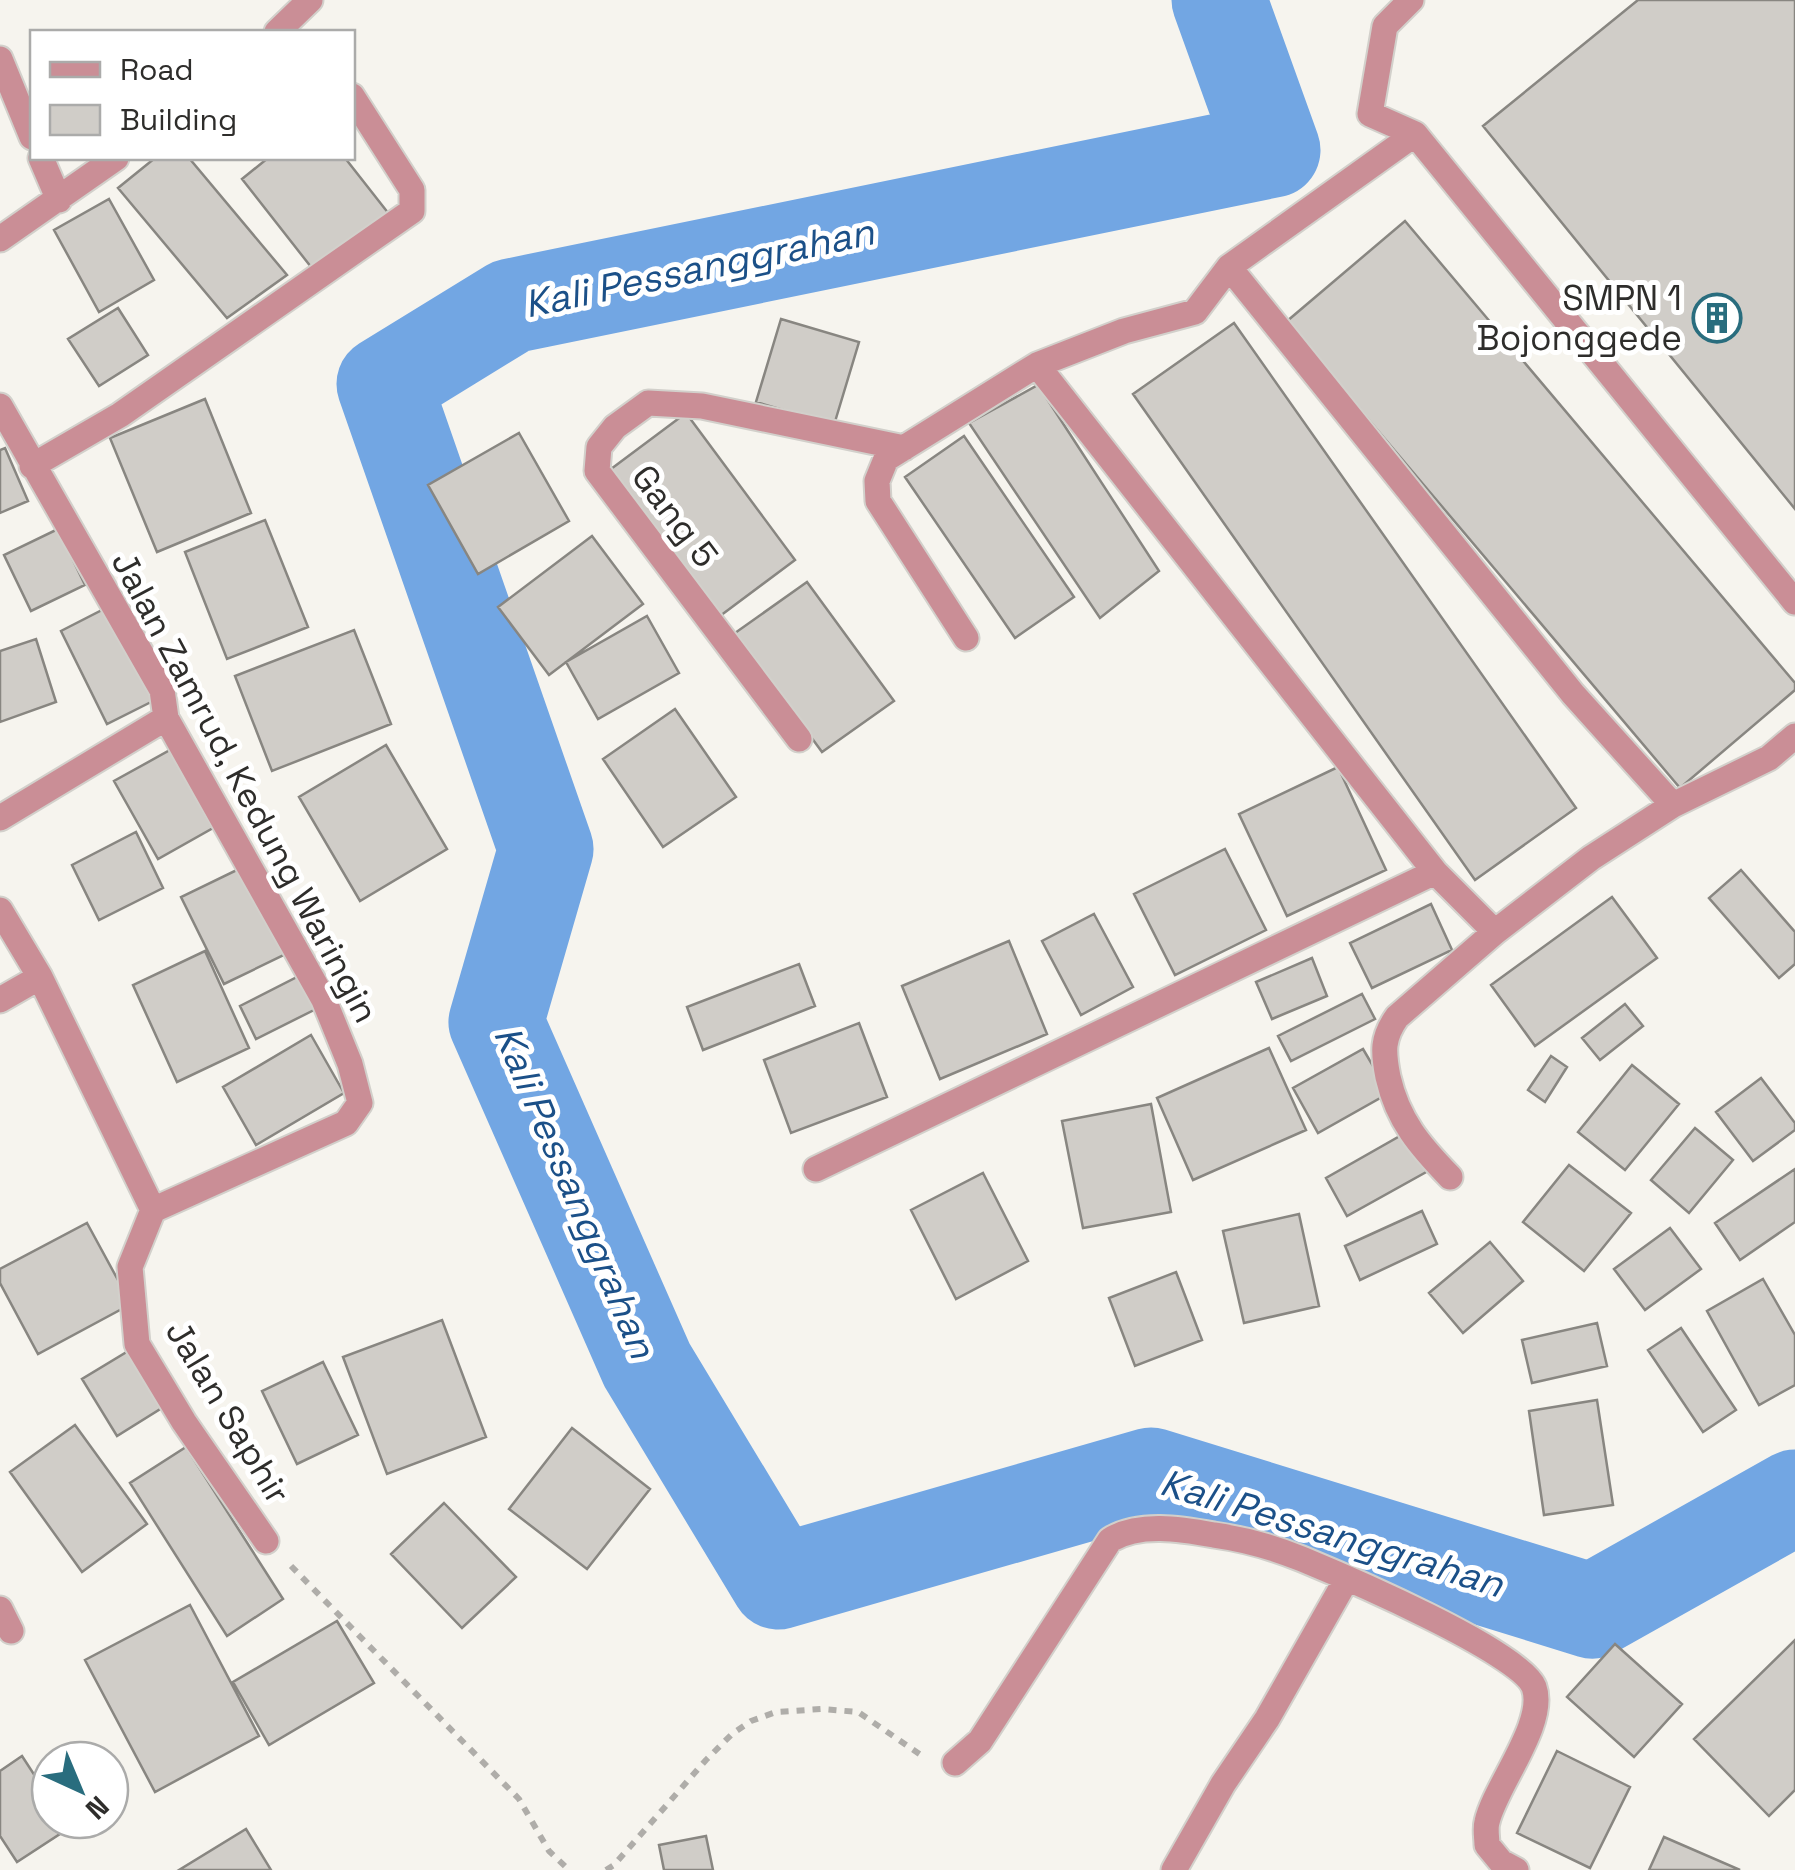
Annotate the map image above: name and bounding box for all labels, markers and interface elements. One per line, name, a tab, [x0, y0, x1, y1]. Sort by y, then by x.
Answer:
legend	[30, 30, 355, 160]
text: Road	[120, 50, 194, 89]
text: Building	[120, 100, 237, 139]
water label: Kali Pessanggrahan	[520, 207, 879, 328]
place label: SMPN 1 Bojonggede	[1477, 276, 1682, 360]
building icon: SMPN 1 Bojonggede	[1691, 292, 1743, 344]
street label: Gang 5	[622, 456, 728, 576]
street label: Jalan Zamrud, Kedung Waringin	[102, 544, 388, 1030]
water label: Kali Pessanggrahan	[483, 1019, 667, 1366]
street label: Jalan Saphir	[156, 1312, 300, 1512]
water label: Kali Pessanggrahan	[1155, 1458, 1510, 1608]
north arrow	[30, 1740, 130, 1840]
text: N	[78, 1789, 117, 1827]

